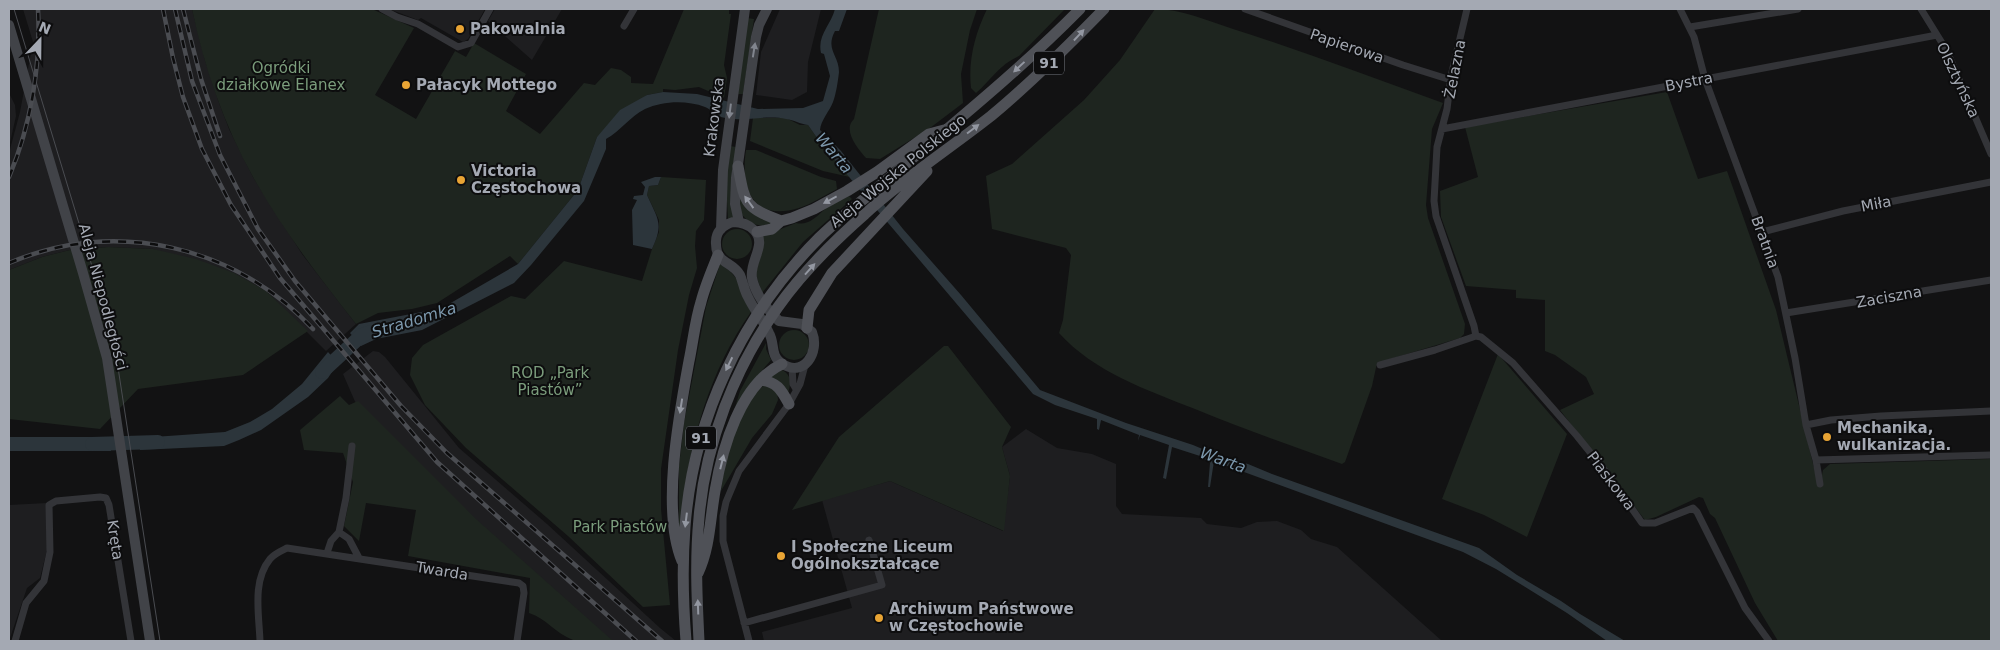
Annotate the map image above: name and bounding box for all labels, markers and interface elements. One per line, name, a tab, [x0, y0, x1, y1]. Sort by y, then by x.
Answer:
north arrow	[15, 15, 65, 65]
text: N	[36, 18, 53, 38]
place label: Pakowalnia	[470, 20, 566, 38]
marker: Pakowalnia	[454, 23, 466, 35]
street label: Papierowa	[1308, 25, 1386, 67]
one-way arrow	[1073, 29, 1085, 41]
street label: Żelazna	[1440, 38, 1470, 100]
street label: Olsztyńska	[1933, 39, 1983, 121]
one-way arrow	[750, 42, 758, 58]
road number: 91	[1034, 52, 1064, 74]
park label: Ogródki działkowe Elanex	[217, 59, 346, 94]
one-way arrow	[1014, 61, 1026, 73]
street label: Bystra	[1664, 69, 1714, 95]
place label: Pałacyk Mottego	[416, 76, 557, 94]
street label: Krakowska	[700, 76, 728, 158]
marker: Pałacyk Mottego	[400, 79, 412, 91]
one-way arrow	[726, 103, 734, 119]
street label: Aleja Wojska Polskiego	[826, 111, 970, 231]
one-way arrow	[966, 124, 980, 134]
water label: Warta	[811, 129, 857, 177]
place label: Victoria Częstochowa	[471, 162, 581, 197]
marker: Victoria Częstochowa	[455, 174, 467, 186]
street label: Miła	[1859, 192, 1893, 216]
one-way arrow	[744, 195, 754, 209]
one-way arrow	[823, 196, 838, 204]
street label: Bratnia	[1747, 213, 1783, 271]
street label: Aleja Niepodległości	[75, 222, 131, 372]
one-way arrow	[804, 263, 816, 275]
street label: Zaciszna	[1855, 282, 1923, 312]
water label: Stradomka	[369, 298, 459, 342]
one-way arrow	[725, 357, 733, 372]
park label: ROD „Park Piastów”	[511, 364, 589, 399]
one-way arrow	[677, 399, 685, 415]
place label: Mechanika, wulkanizacja.	[1837, 419, 1951, 454]
road number: 91	[686, 426, 716, 449]
marker: Mechanika, wulkanizacja.	[1821, 431, 1833, 443]
water label: Warta	[1197, 443, 1249, 477]
street label: Piaskowa	[1583, 448, 1639, 514]
one-way arrow	[718, 454, 726, 469]
one-way arrow	[682, 512, 690, 528]
park label: Park Piastów	[573, 518, 667, 536]
street label: Kręta	[103, 519, 127, 561]
place label: I Społeczne Liceum Ogólnokształcące	[791, 538, 953, 573]
marker: I Społeczne Liceum Ogólnokształcące	[775, 550, 787, 562]
street label: Twarda	[414, 558, 469, 584]
one-way arrow	[693, 599, 701, 615]
place label: Archiwum Państwowe w Częstochowie	[889, 600, 1074, 635]
marker: Archiwum Państwowe w Częstochowie	[873, 612, 885, 624]

